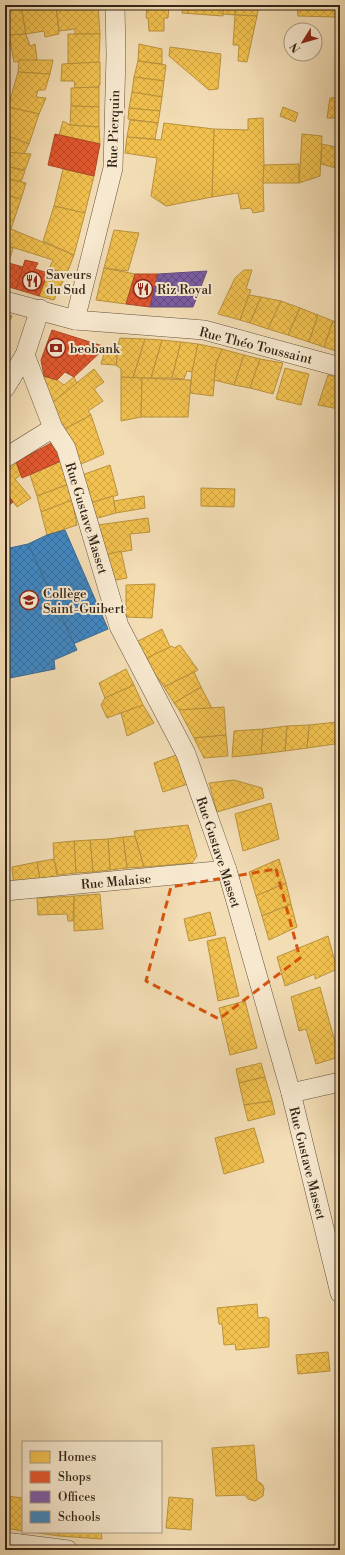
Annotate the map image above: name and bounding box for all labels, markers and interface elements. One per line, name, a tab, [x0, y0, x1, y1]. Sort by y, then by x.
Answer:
north arrow	[283, 22, 323, 62]
text: N	[287, 39, 304, 55]
street label: Rue Pierquin	[105, 89, 123, 168]
place label: Saveurs du Sud	[46, 267, 92, 298]
restaurant icon: Saveurs du Sud	[21, 270, 43, 292]
restaurant icon: Riz Royal	[132, 278, 154, 300]
place label: Riz Royal	[157, 282, 212, 298]
street label: Rue Théo Toussaint	[197, 324, 314, 368]
bank icon: beobank	[45, 337, 67, 359]
place label: beobank	[70, 341, 121, 357]
street label: Rue Gustave Masset	[61, 461, 111, 576]
place label: Collège Saint-Guibert	[43, 586, 125, 617]
school or university icon: Collège Saint-Guibert	[18, 589, 40, 611]
street label: Rue Gustave Masset	[193, 795, 244, 910]
street label: Rue Malaise	[80, 871, 152, 893]
street label: Rue Gustave Masset	[285, 1105, 329, 1222]
legend	[22, 1441, 162, 1533]
text: Homes	[58, 1450, 96, 1465]
text: Shops	[58, 1470, 91, 1485]
text: Offices	[58, 1490, 96, 1505]
text: Schools	[58, 1510, 100, 1525]

